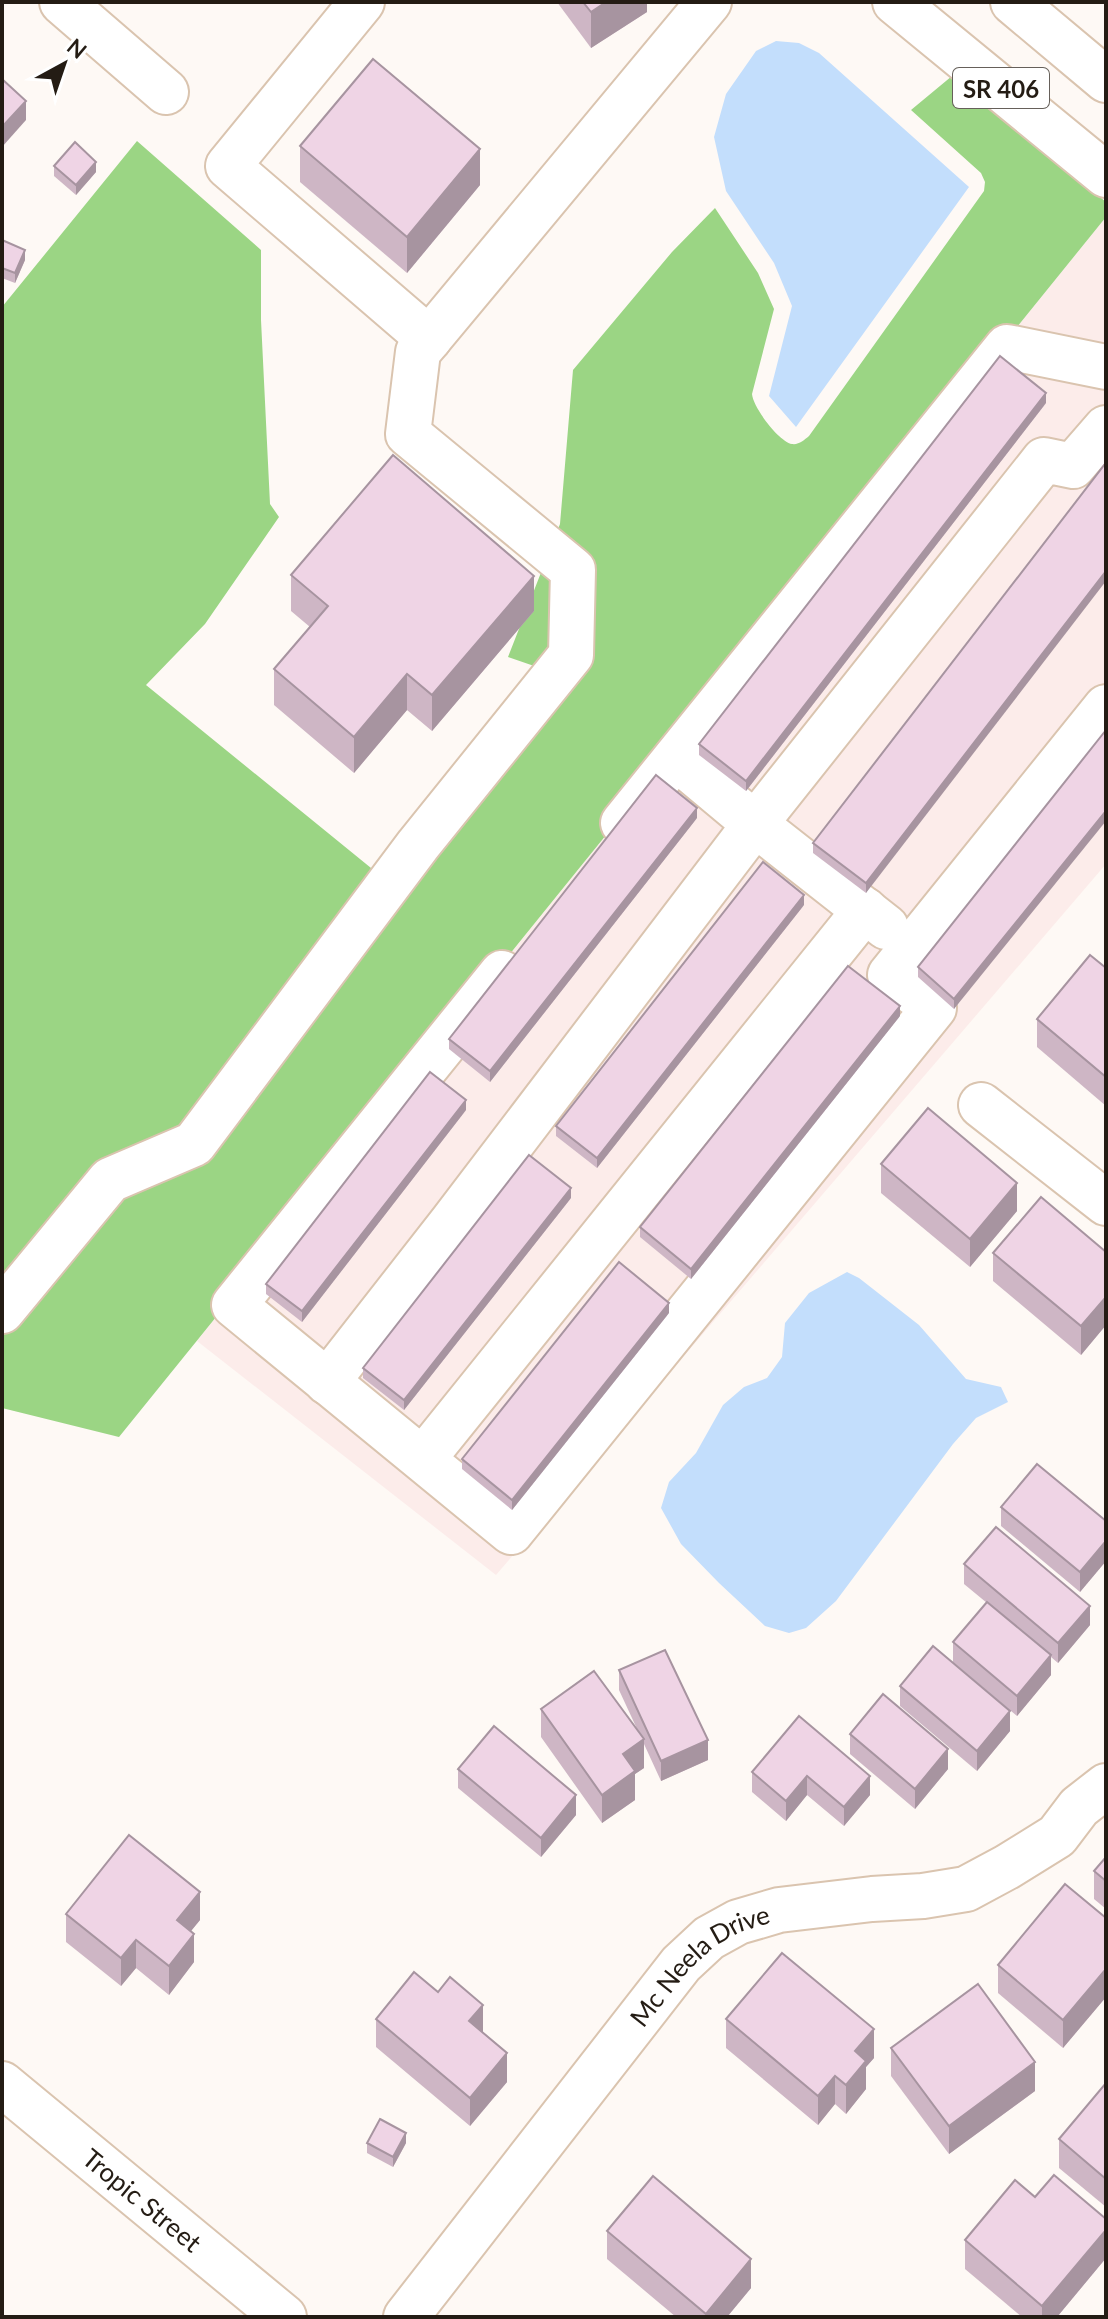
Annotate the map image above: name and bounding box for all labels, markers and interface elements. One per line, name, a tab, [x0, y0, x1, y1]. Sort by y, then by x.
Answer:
north arrow	[24, 24, 104, 104]
text: N	[62, 33, 92, 64]
road number: SR 406	[953, 68, 1049, 108]
street label: Mc Neela Drive	[623, 1898, 773, 2032]
street label: Tropic Street	[76, 2142, 209, 2259]

